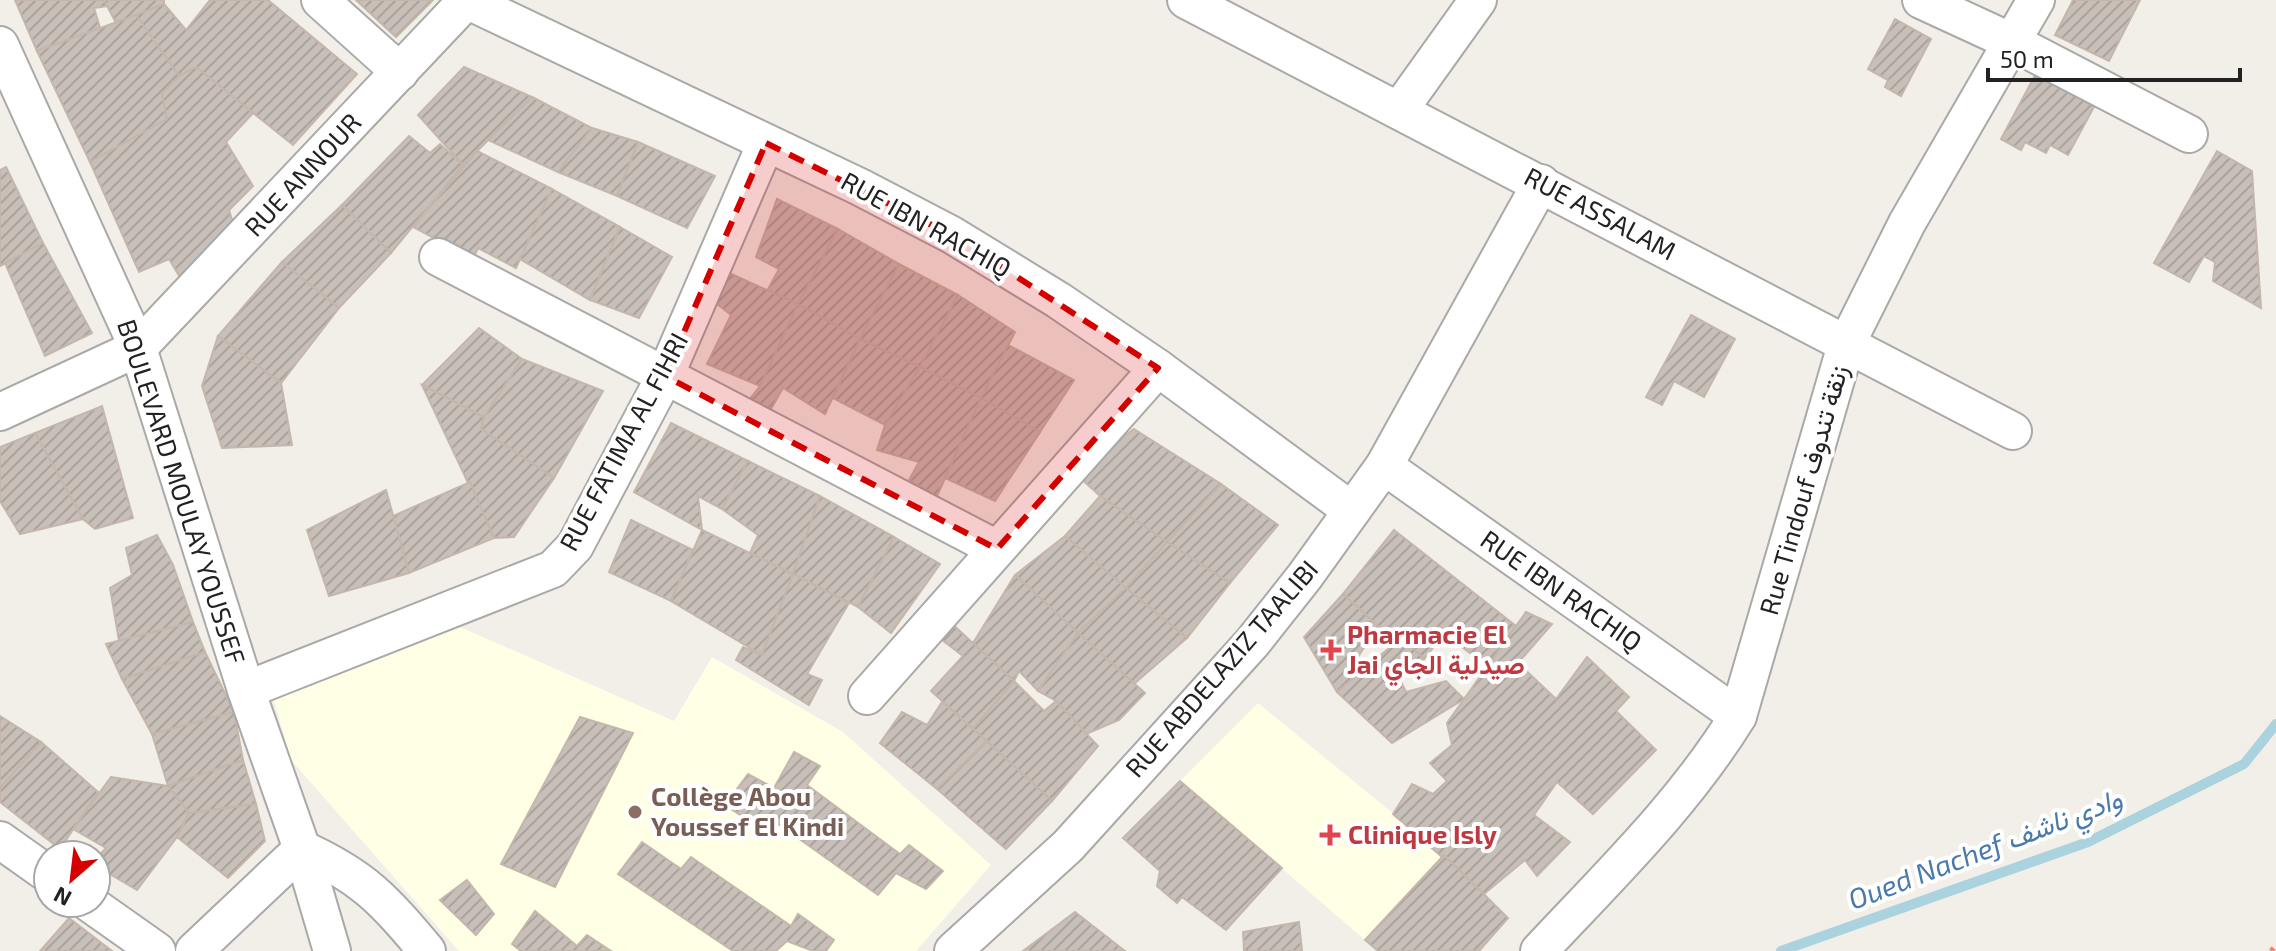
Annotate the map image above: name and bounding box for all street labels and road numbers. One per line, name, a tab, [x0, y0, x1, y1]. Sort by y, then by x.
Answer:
street label: RUE ANNOUR	[237, 106, 367, 242]
street label: RUE ASSALAM	[1520, 160, 1682, 266]
street label: RUE IBN RACHIQ	[836, 164, 1017, 283]
street label: BOULEVARD MOULAY YOUSSEF	[112, 315, 253, 668]
street label: RUE FATIMA AL FIHRI	[552, 327, 693, 556]
street label: Rue Tindouf زنقة تندوف	[1752, 361, 1855, 619]
street label: RUE IBN RACHIQ	[1475, 523, 1648, 657]
street label: RUE ABDELAZIZ TAALIBI	[1118, 553, 1324, 783]

